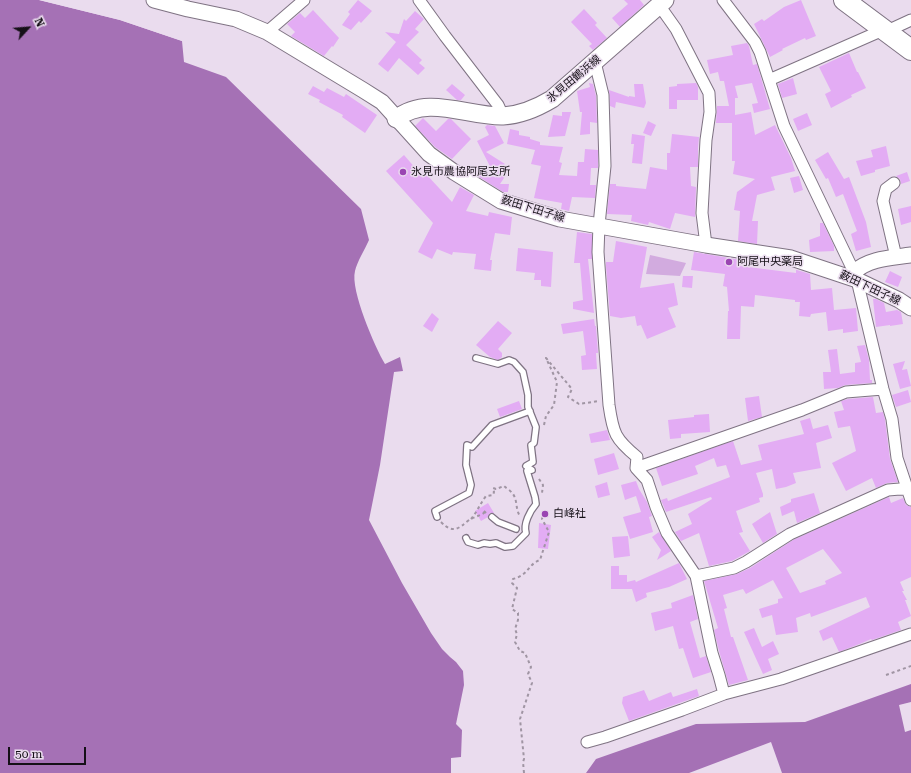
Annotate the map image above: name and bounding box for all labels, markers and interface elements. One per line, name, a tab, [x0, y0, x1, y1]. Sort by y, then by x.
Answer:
north arrow	[8, 8, 48, 48]
text: N	[32, 16, 47, 29]
street label: 氷見田鶴浜線	[544, 53, 604, 105]
place label: 氷見市農協阿尾支所	[411, 165, 510, 179]
marker: 氷見市農協阿尾支所	[398, 167, 408, 177]
street label: 薮田下田子線	[500, 193, 566, 225]
place label: 阿尾中央薬局	[737, 255, 803, 269]
marker: 阿尾中央薬局	[724, 257, 734, 267]
street label: 薮田下田子線	[837, 268, 903, 308]
place label: 白峰社	[553, 507, 586, 521]
marker: 白峰社	[540, 509, 550, 519]
scale bar	[10, 739, 88, 765]
text: 50 m	[15, 747, 42, 761]

